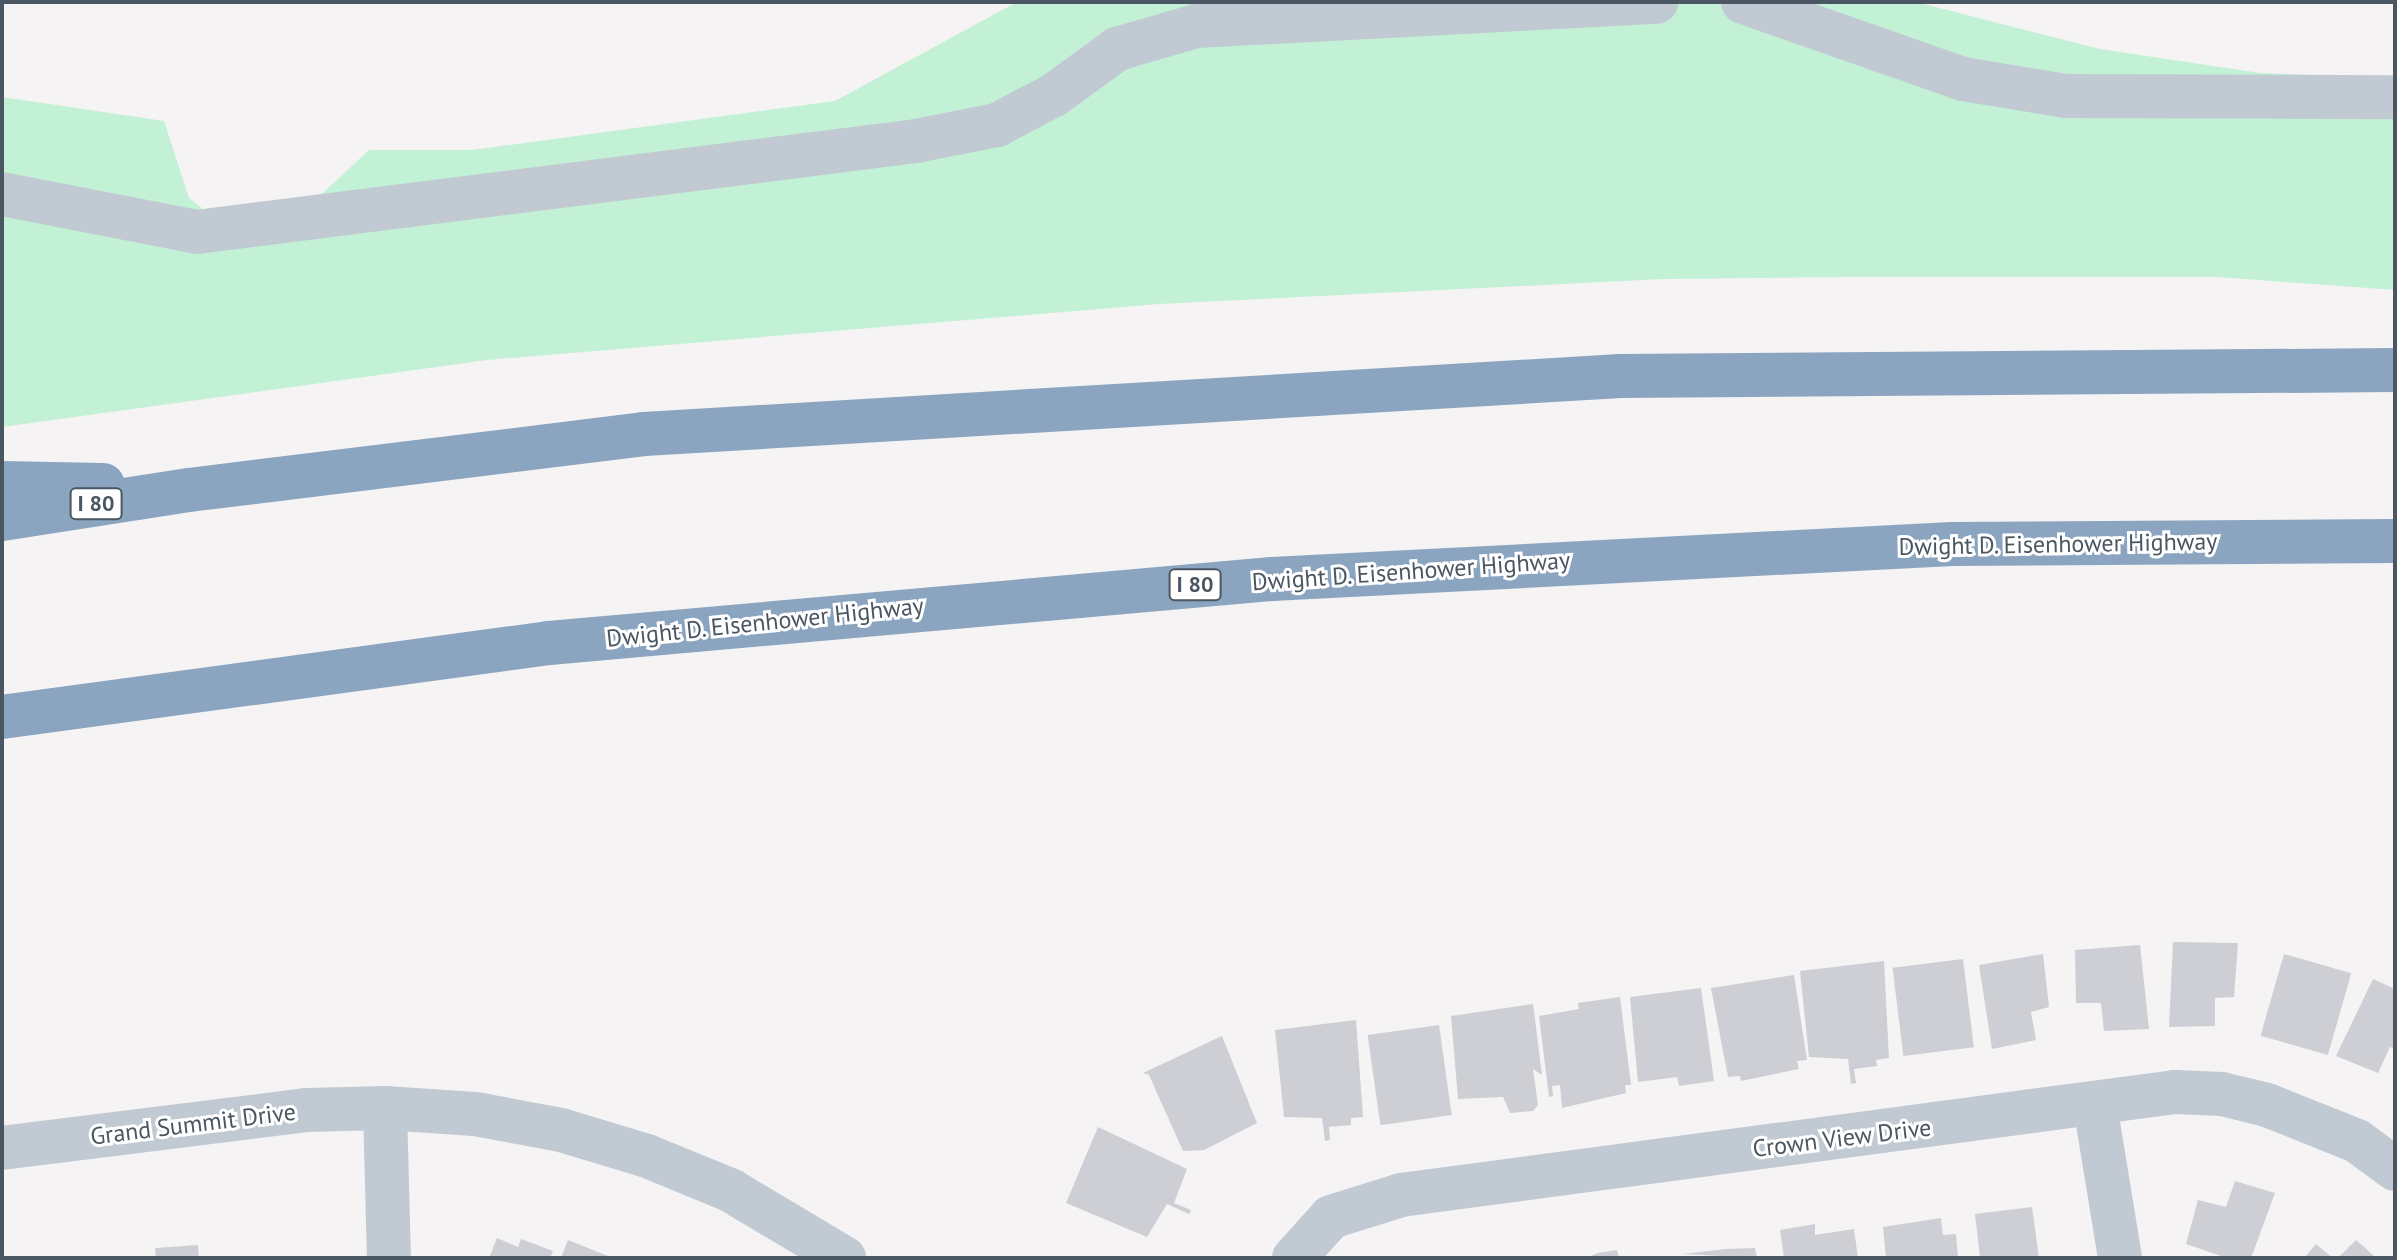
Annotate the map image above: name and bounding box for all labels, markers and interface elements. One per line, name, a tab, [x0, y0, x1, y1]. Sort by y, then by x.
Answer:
road number: I 80	[68, 486, 124, 522]
street label: Dwight D. Eisenhower Highway	[1897, 527, 2219, 561]
street label: Dwight D. Eisenhower Highway	[1250, 545, 1572, 597]
road number: I 80	[1167, 567, 1223, 603]
street label: Dwight D. Eisenhower Highway	[604, 591, 926, 653]
street label: Grand Summit Drive	[89, 1097, 297, 1151]
street label: Crown View Drive	[1750, 1113, 1934, 1163]

